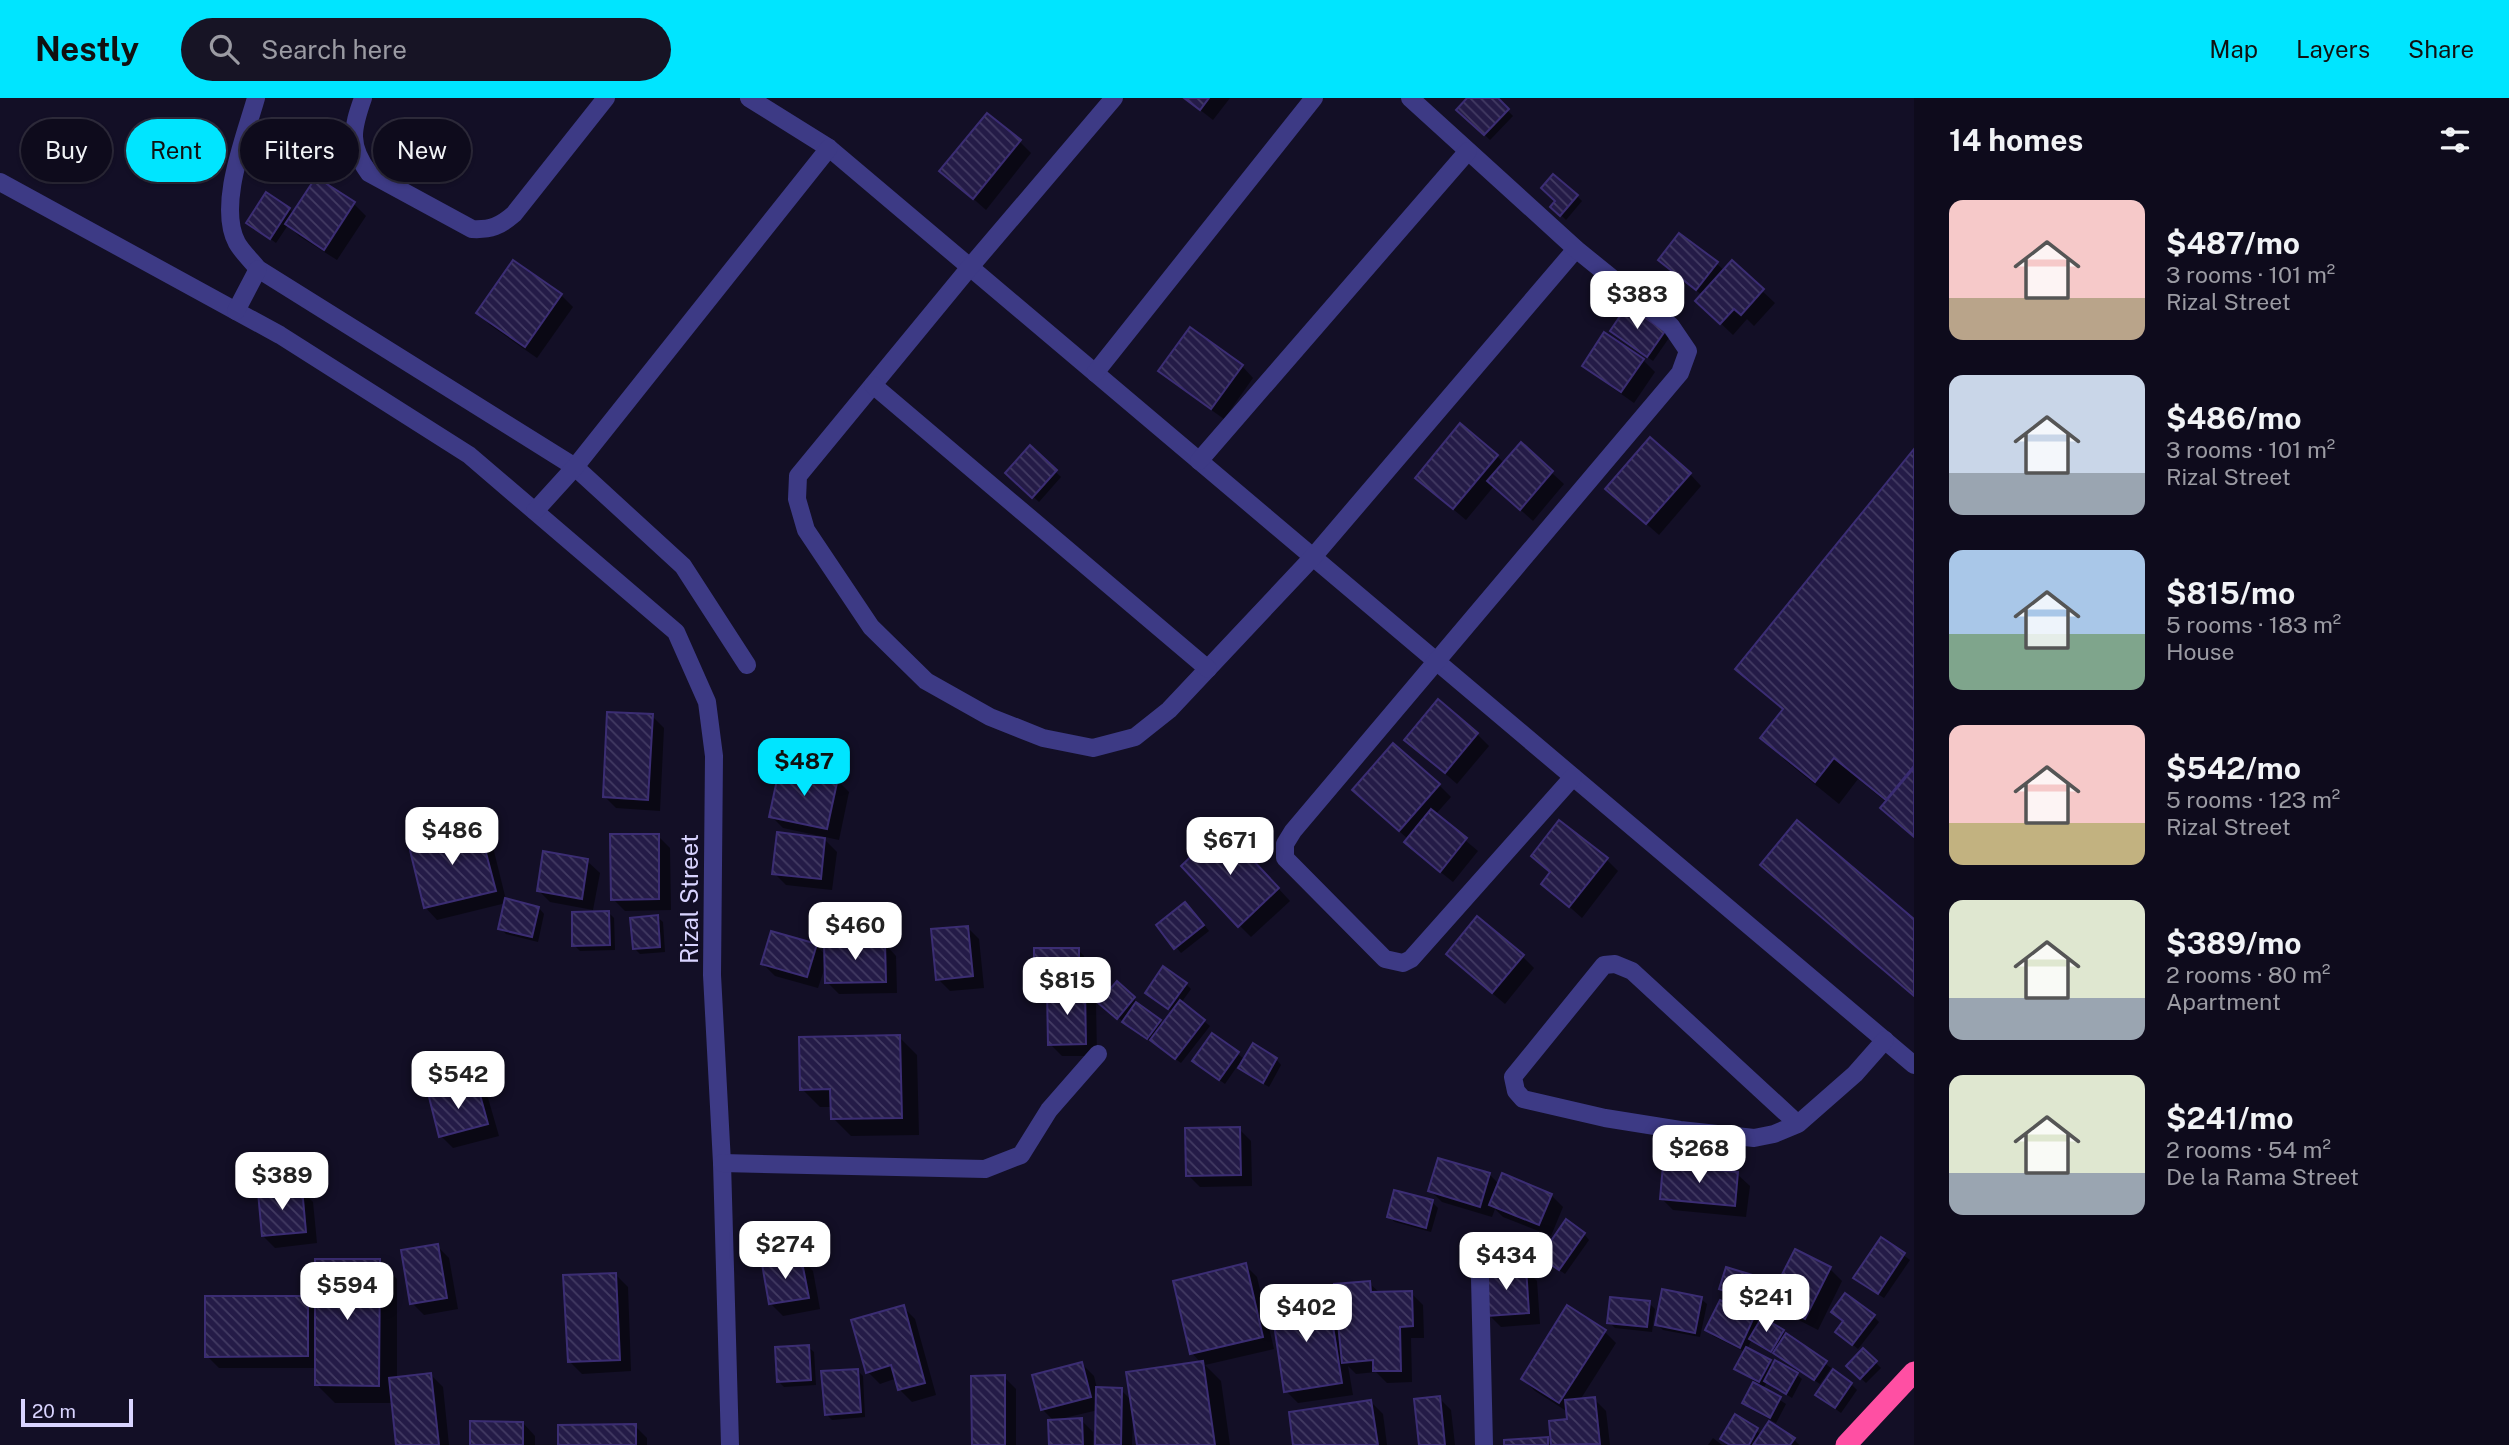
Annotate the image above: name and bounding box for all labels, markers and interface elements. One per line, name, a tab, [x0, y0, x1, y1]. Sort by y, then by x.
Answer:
search box	[181, 18, 671, 81]
text: Nestly	[35, 30, 139, 68]
icon: search	[205, 30, 243, 68]
text: Search here	[261, 34, 407, 65]
text: Map	[2209, 35, 2258, 63]
text: Layers	[2296, 35, 2370, 63]
text: Share	[2408, 35, 2474, 63]
chip: Buy	[21, 119, 112, 182]
chip: Rent	[126, 119, 226, 182]
chip: Filters	[240, 119, 359, 182]
chip: New	[373, 119, 471, 182]
icon: filters	[2436, 121, 2474, 159]
text: 14 homes	[1949, 122, 2083, 158]
text: $487/mo	[2166, 225, 2300, 261]
icon: home	[2005, 228, 2089, 312]
text: 3 rooms · 101 m²	[2166, 261, 2335, 288]
pin: $383	[1596, 272, 1678, 331]
text: $383	[1606, 280, 1668, 307]
text: Rizal Street	[2166, 288, 2291, 315]
text: $486/mo	[2166, 400, 2302, 436]
icon: home	[2005, 403, 2089, 487]
text: 3 rooms · 101 m²	[2166, 436, 2335, 463]
text: Rizal Street	[2166, 463, 2291, 490]
text: $815/mo	[2166, 575, 2295, 611]
icon: home	[2005, 578, 2089, 662]
text: 5 rooms · 183 m²	[2166, 611, 2341, 638]
text: House	[2166, 638, 2234, 665]
pin: $487	[763, 738, 845, 798]
text: $487	[774, 747, 834, 774]
text: $542/mo	[2166, 750, 2301, 786]
icon: home	[2005, 753, 2089, 837]
text: 5 rooms · 123 m²	[2166, 786, 2340, 813]
pin: $486	[411, 808, 493, 867]
text: Rizal Street	[2166, 813, 2291, 840]
text: $486	[421, 816, 483, 843]
pin: $671	[1189, 818, 1271, 877]
text: $671	[1203, 826, 1257, 853]
street label: Rizal Street	[675, 834, 703, 964]
pin: $460	[814, 902, 896, 962]
text: $460	[825, 911, 885, 938]
text: $389/mo	[2166, 925, 2302, 961]
icon: home	[2005, 928, 2089, 1012]
pin: $815	[1026, 958, 1108, 1017]
text: 2 rooms · 80 m²	[2166, 961, 2331, 988]
text: $815	[1039, 966, 1095, 993]
text: Apartment	[2166, 988, 2281, 1015]
pin: $542	[417, 1052, 499, 1111]
text: $542	[428, 1060, 488, 1087]
text: $241/mo	[2166, 1100, 2294, 1136]
icon: home	[2005, 1103, 2089, 1187]
pin: $268	[1658, 1126, 1740, 1185]
text: $268	[1669, 1134, 1729, 1161]
text: 2 rooms · 54 m²	[2166, 1136, 2331, 1163]
pin: $389	[241, 1152, 323, 1212]
text: $389	[251, 1161, 313, 1188]
text: De la Rama Street	[2166, 1163, 2359, 1190]
pin: $274	[744, 1222, 826, 1281]
text: $274	[755, 1230, 815, 1257]
pin: $434	[1465, 1232, 1547, 1292]
text: $434	[1475, 1241, 1537, 1268]
pin: $594	[306, 1262, 388, 1322]
text: $594	[316, 1271, 378, 1298]
pin: $241	[1725, 1274, 1807, 1334]
text: $241	[1738, 1283, 1794, 1310]
pin: $402	[1265, 1284, 1347, 1344]
text: $402	[1276, 1293, 1336, 1320]
scale bar	[21, 1396, 133, 1428]
text: 20 m	[32, 1400, 76, 1422]

